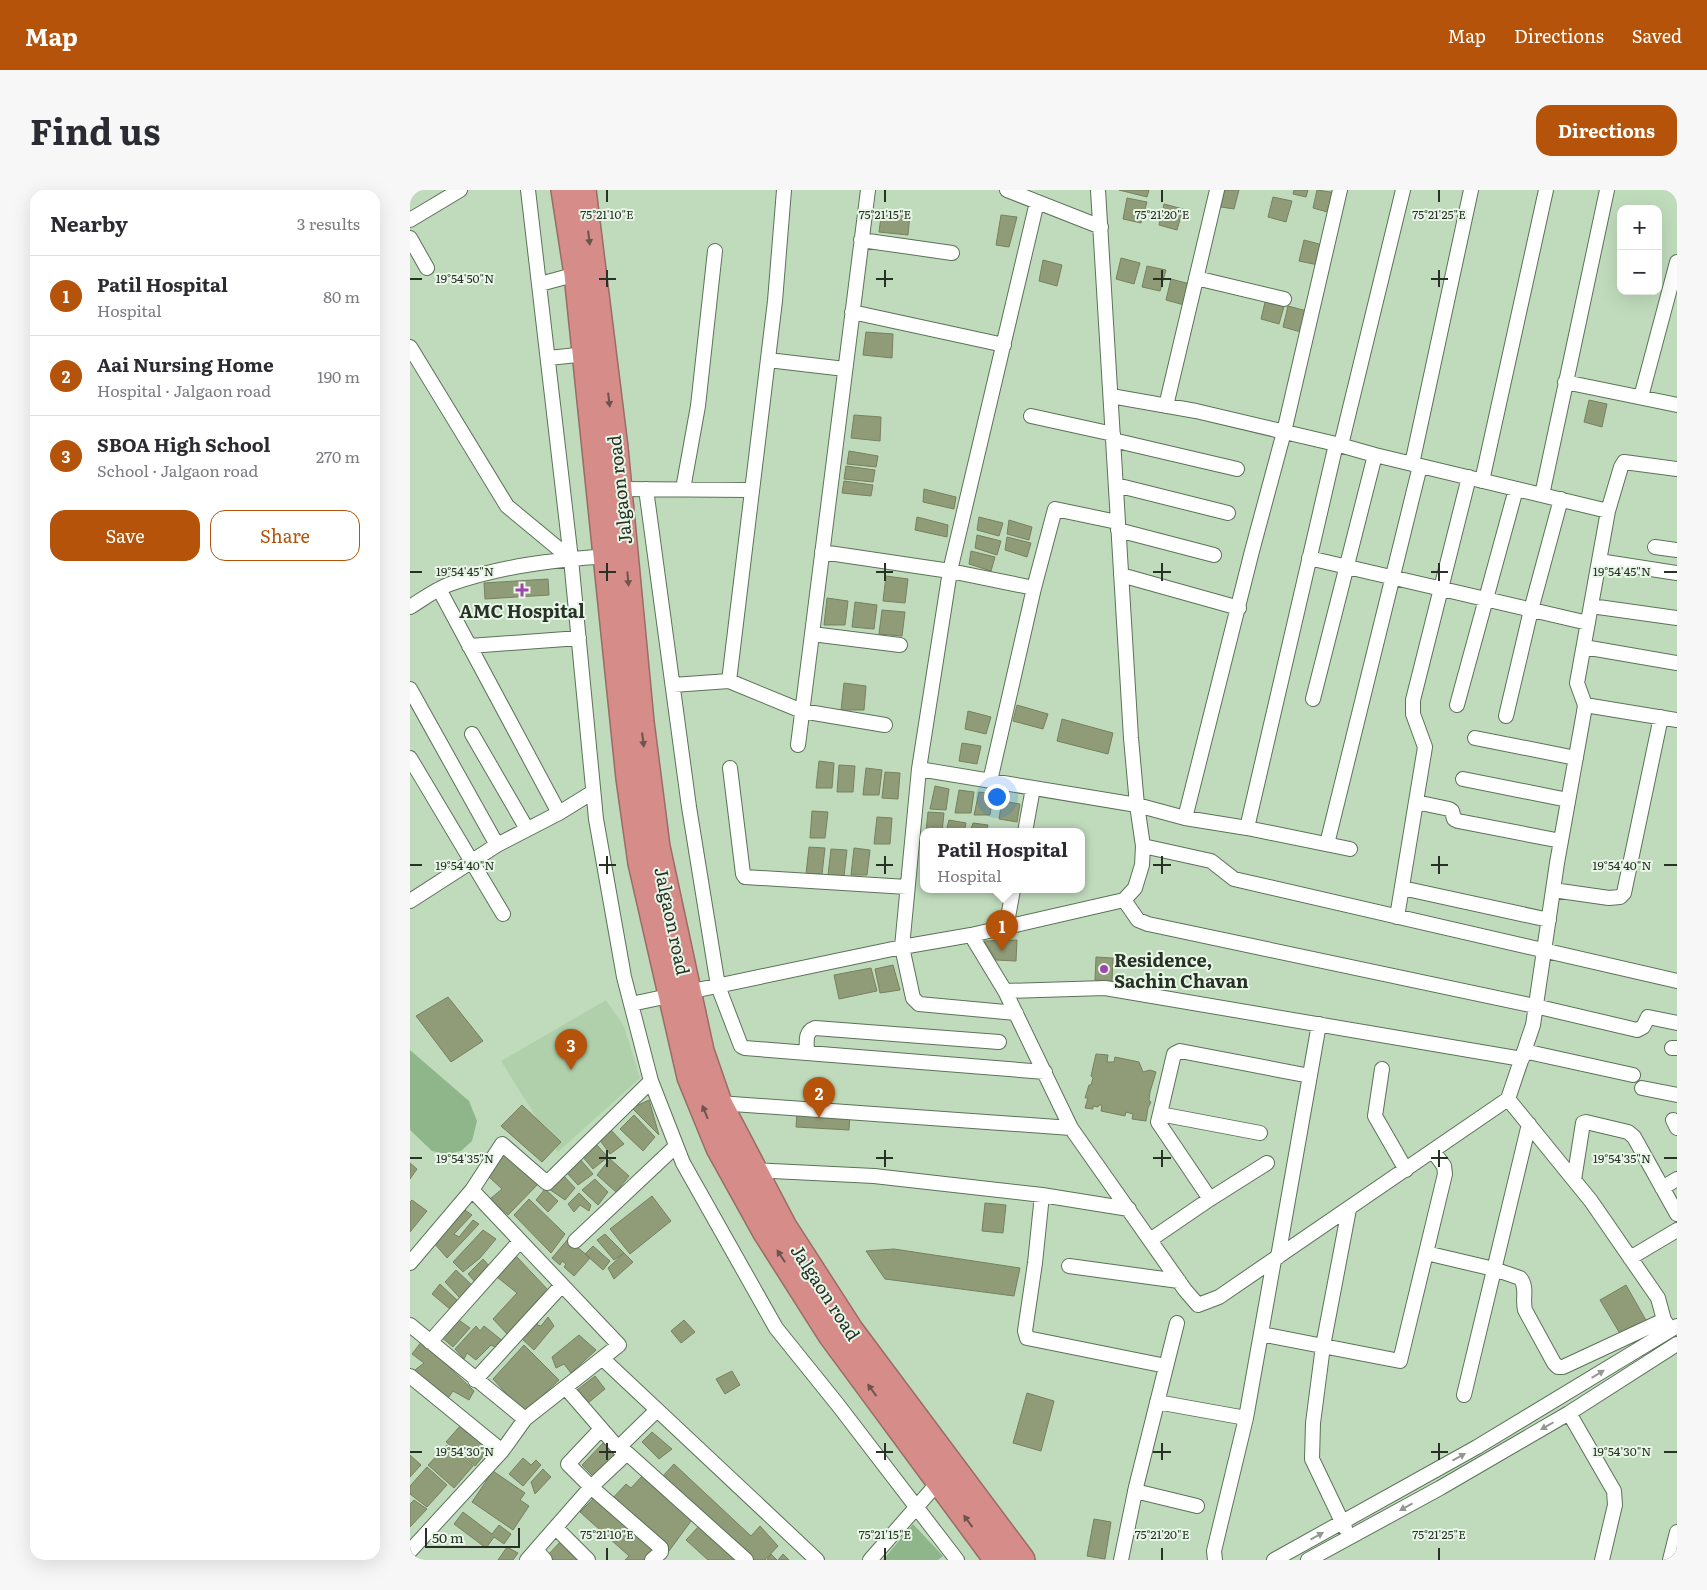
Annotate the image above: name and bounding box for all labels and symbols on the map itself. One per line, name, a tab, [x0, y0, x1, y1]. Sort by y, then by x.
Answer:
text: 75°21'10"E	[580, 205, 634, 223]
text: 75°21'15"E	[859, 205, 912, 223]
text: 75°21'20"E	[1135, 205, 1190, 223]
text: 75°21'25"E	[1412, 205, 1466, 223]
one-way arrow	[586, 231, 594, 247]
text: 19°54'50"N	[436, 269, 494, 287]
one-way arrow	[606, 392, 614, 408]
street label: Jalgaon road	[600, 434, 638, 546]
text: 19°54'45"N	[436, 562, 494, 580]
text: 19°54'45"N	[1593, 562, 1651, 580]
one-way arrow	[624, 571, 632, 587]
marker: AMC Hospital	[515, 583, 529, 597]
place label: AMC Hospital	[459, 597, 585, 624]
one-way arrow	[640, 733, 648, 749]
your location	[984, 784, 1010, 810]
text: 19°54'40"N	[436, 856, 494, 874]
text: 19°54'40"N	[1593, 856, 1651, 874]
street label: Jalgaon road	[648, 864, 698, 978]
pin: 1	[986, 910, 1018, 951]
place label: Residence, Sachin Chavan	[1114, 946, 1249, 994]
marker: Residence, Sachin Chavan	[1098, 963, 1110, 975]
pin: 3	[555, 1029, 587, 1070]
pin: 2	[803, 1077, 835, 1118]
one-way arrow	[700, 1105, 708, 1120]
text: 19°54'35"N	[436, 1149, 494, 1167]
text: 19°54'35"N	[1593, 1149, 1651, 1167]
street label: Jalgaon road	[785, 1239, 867, 1345]
one-way arrow	[776, 1249, 785, 1262]
one-way arrow	[1592, 1369, 1605, 1378]
one-way arrow	[867, 1383, 877, 1397]
one-way arrow	[1539, 1422, 1554, 1430]
text: 19°54'30"N	[436, 1442, 494, 1460]
text: 19°54'30"N	[1593, 1442, 1651, 1460]
one-way arrow	[1451, 1453, 1466, 1461]
one-way arrow	[1399, 1502, 1412, 1511]
one-way arrow	[963, 1515, 974, 1528]
scale bar	[425, 1525, 520, 1548]
text: 75°21'10"E	[580, 1525, 634, 1543]
text: 75°21'15"E	[859, 1525, 912, 1543]
text: 75°21'20"E	[1135, 1525, 1190, 1543]
text: 75°21'25"E	[1412, 1525, 1466, 1543]
one-way arrow	[1309, 1532, 1324, 1540]

